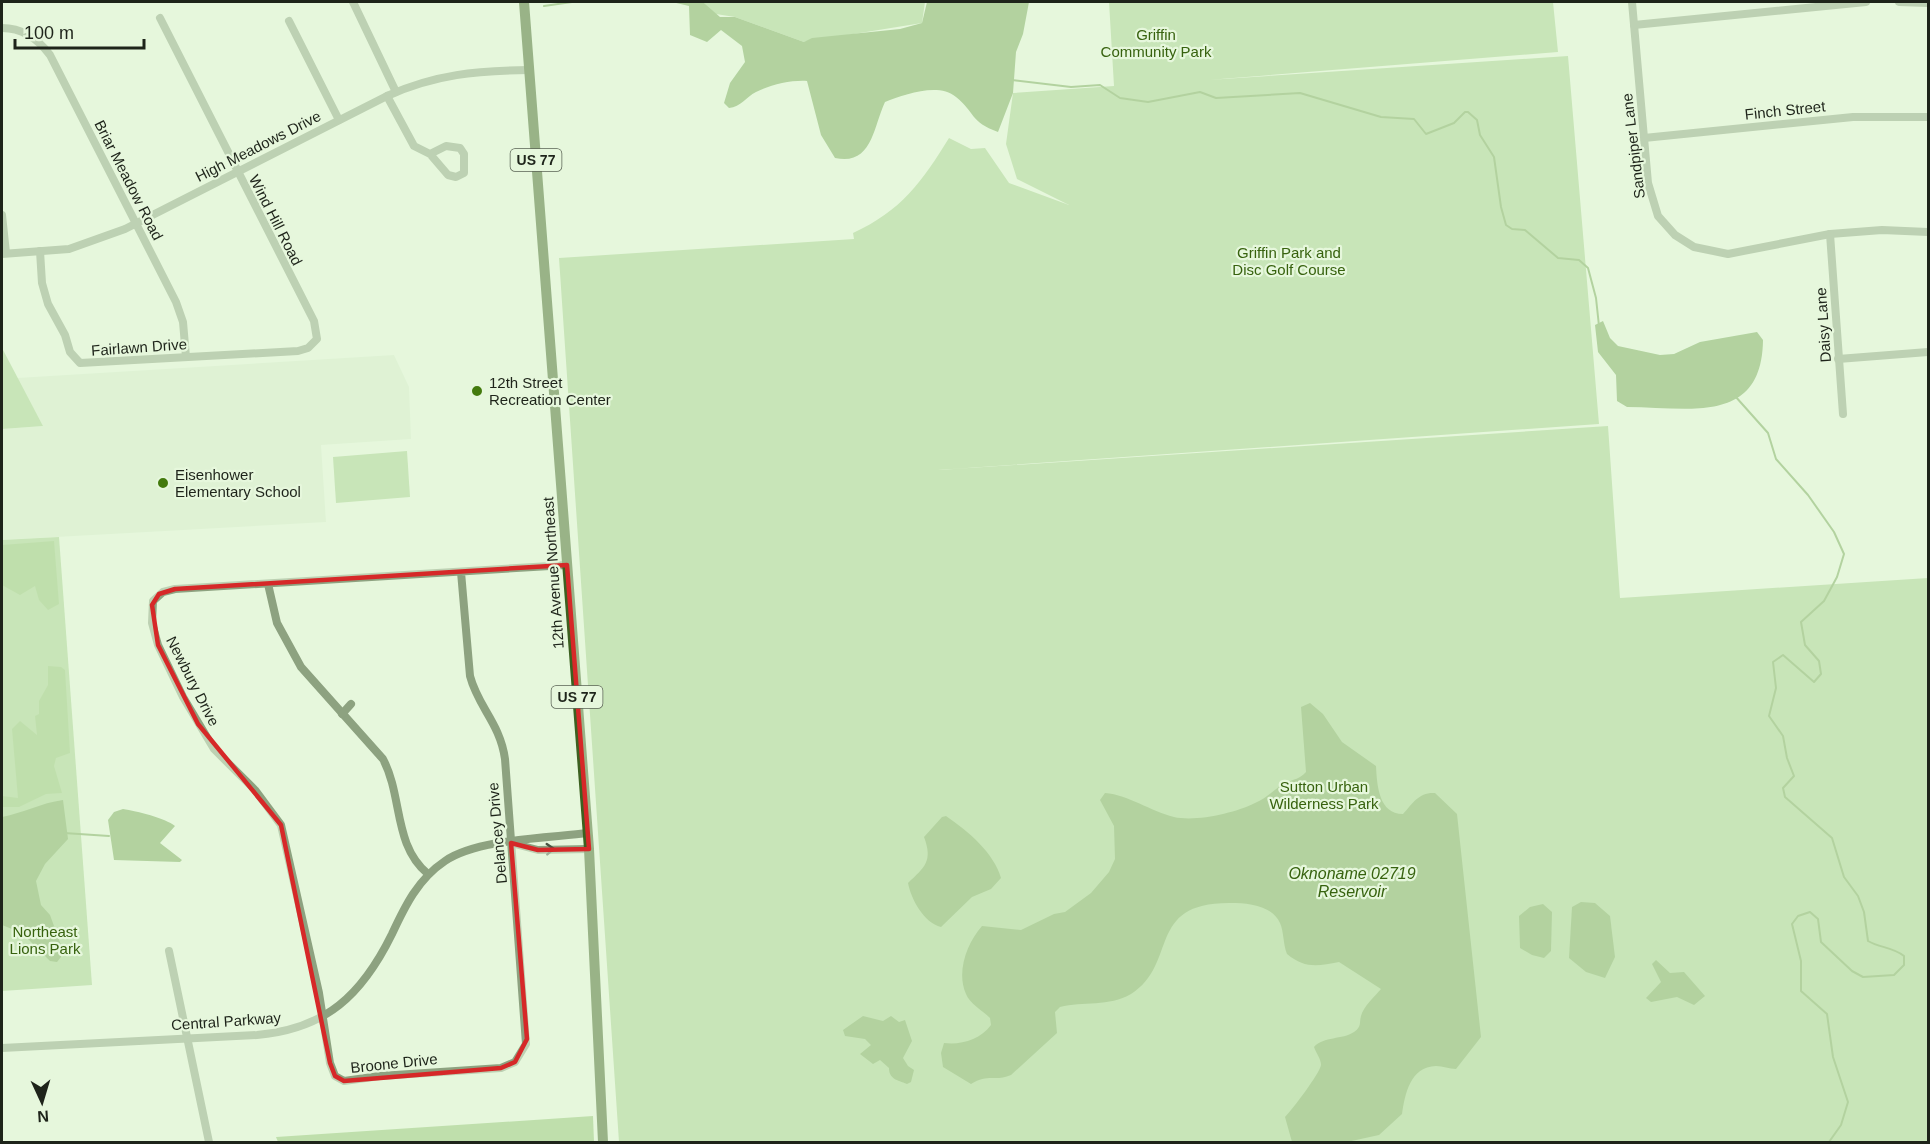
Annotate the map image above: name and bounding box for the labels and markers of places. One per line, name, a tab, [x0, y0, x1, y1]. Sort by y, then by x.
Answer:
place label: 12th Street Recreation Center	[489, 374, 611, 408]
marker: 12th Street Recreation Center	[470, 384, 484, 398]
place label: Eisenhower Elementary School	[175, 466, 301, 500]
marker: Eisenhower Elementary School	[156, 476, 170, 490]

